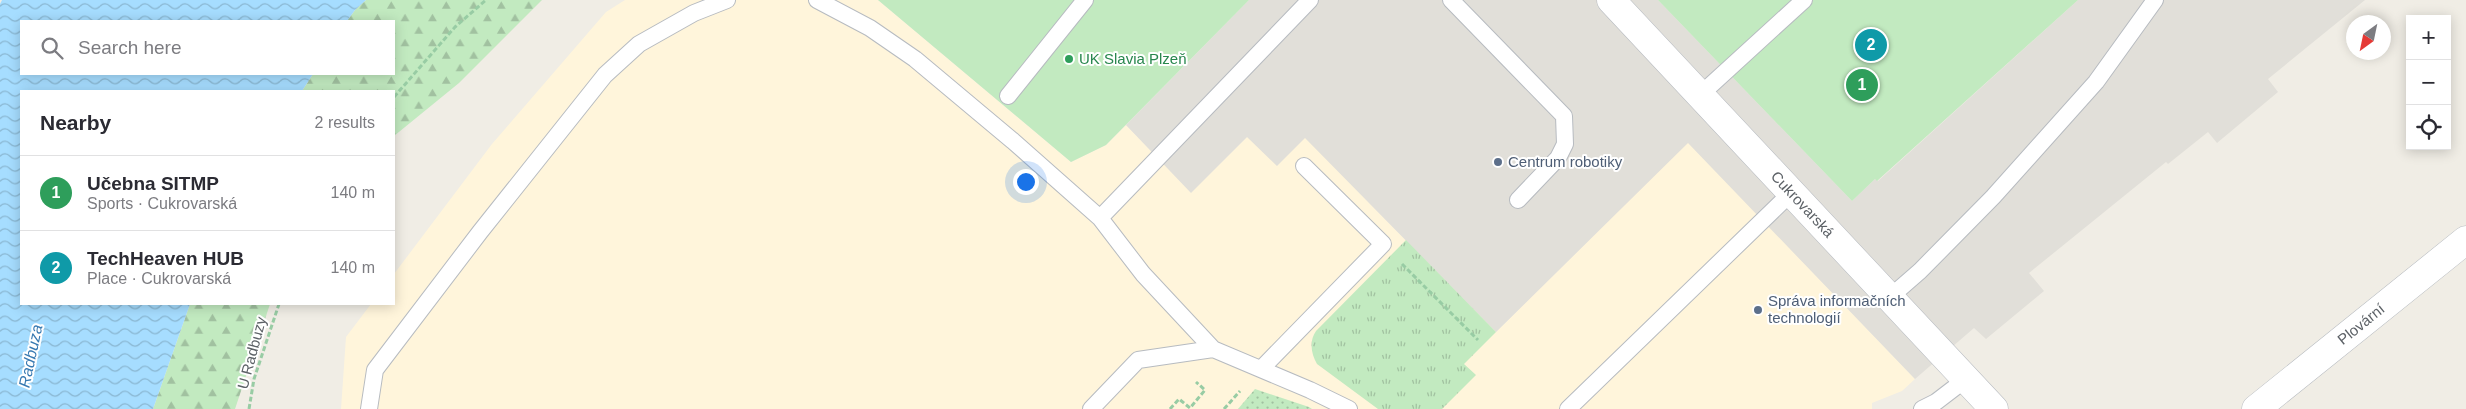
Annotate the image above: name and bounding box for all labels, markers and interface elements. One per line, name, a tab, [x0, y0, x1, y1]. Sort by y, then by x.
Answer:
north arrow	[2346, 15, 2391, 60]
map controls	[2406, 15, 2451, 150]
button: +	[2406, 15, 2451, 60]
search box	[20, 20, 395, 75]
pin: 2	[1855, 26, 1887, 64]
icon: search	[38, 34, 66, 62]
text: Search here	[78, 37, 182, 58]
place label: UK Slavia Plzeň	[1079, 50, 1187, 67]
marker: UK Slavia Plzeň	[1063, 53, 1075, 65]
button: −	[2406, 60, 2451, 105]
pin: 1	[1846, 66, 1878, 104]
button: locate	[2406, 105, 2451, 150]
text: Nearby	[40, 111, 111, 134]
text: 2 results	[315, 114, 375, 131]
place label: Centrum robotiky	[1508, 153, 1623, 170]
marker: Centrum robotiky	[1492, 156, 1504, 168]
street label: Cukrovarská	[1768, 167, 1838, 241]
your location	[1013, 169, 1039, 195]
text: Učebna SITMP	[87, 173, 219, 194]
text: 1	[52, 184, 60, 201]
text: 140 m	[331, 184, 375, 201]
text: Sports · Cukrovarská	[87, 195, 237, 212]
text: TechHeaven HUB	[87, 248, 244, 269]
text: 2	[52, 259, 60, 276]
text: 140 m	[331, 259, 375, 276]
text: Place · Cukrovarská	[87, 270, 231, 287]
place label: Správa informačních technologií	[1768, 292, 1906, 326]
street label: Plovární	[2334, 300, 2388, 348]
marker: Správa informačních technologií	[1752, 304, 1764, 316]
street label: U Radbuzy	[234, 314, 269, 391]
water label: Radbuza	[16, 323, 45, 389]

